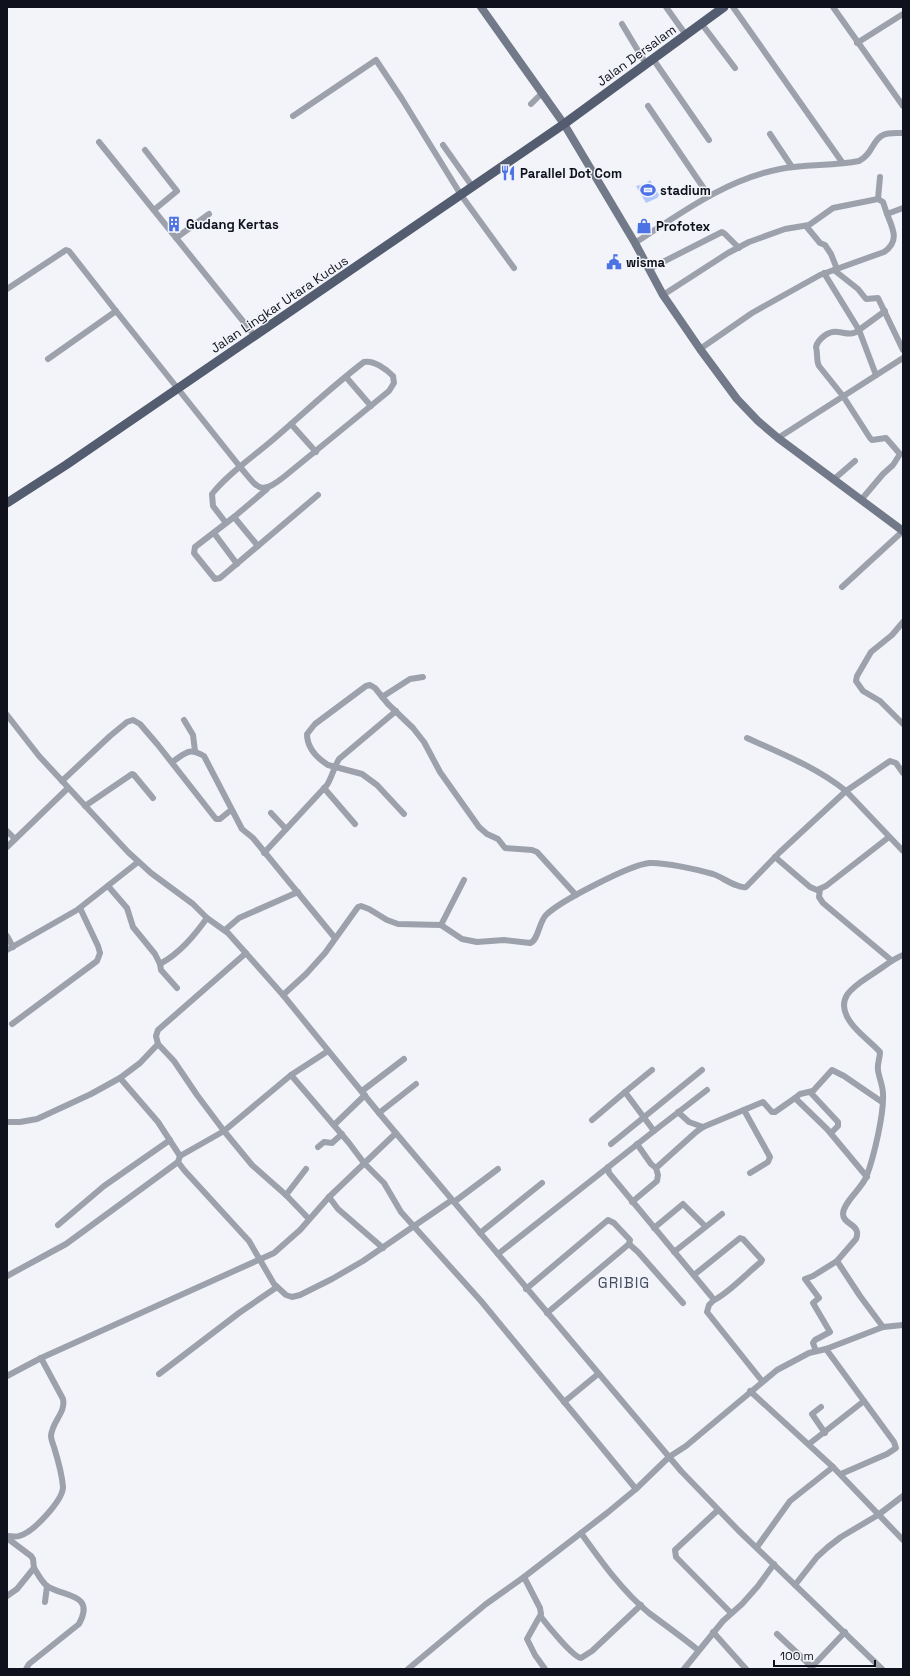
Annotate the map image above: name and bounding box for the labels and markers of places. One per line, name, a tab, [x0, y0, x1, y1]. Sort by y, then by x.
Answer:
restaurant icon: Parallel Dot Com	[499, 164, 517, 182]
place label: Parallel Dot Com	[520, 165, 622, 182]
sports icon: stadium	[639, 181, 657, 199]
place label: stadium	[660, 182, 711, 199]
building icon: Gudang Kertas	[165, 215, 183, 233]
place label: Gudang Kertas	[186, 216, 279, 233]
shop icon: Profotex	[635, 217, 653, 235]
place label: Profotex	[656, 218, 711, 235]
public building icon: wisma	[605, 253, 623, 271]
place label: wisma	[626, 254, 666, 271]

